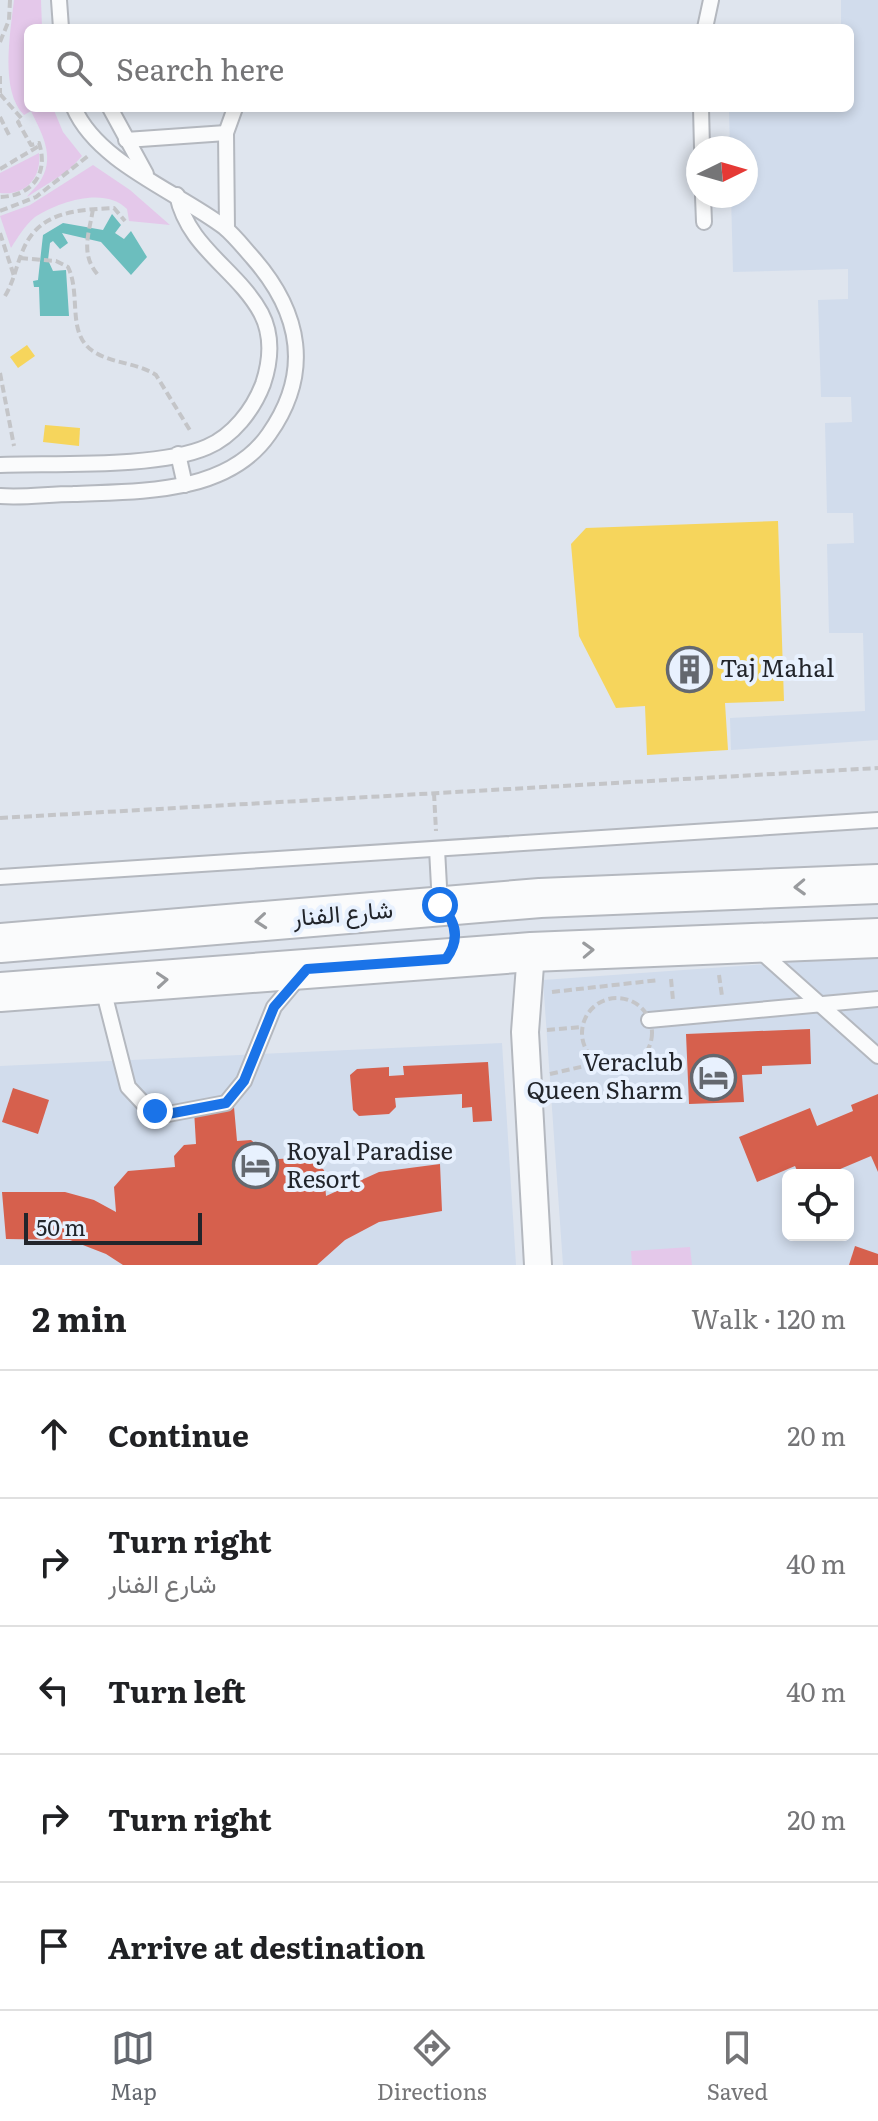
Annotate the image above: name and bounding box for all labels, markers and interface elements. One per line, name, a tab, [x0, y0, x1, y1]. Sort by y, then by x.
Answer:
search box	[24, 24, 854, 112]
icon: search	[52, 46, 96, 90]
text: Search here	[116, 46, 284, 90]
north arrow	[686, 136, 758, 208]
building icon: Taj Mahal	[665, 645, 713, 693]
place label: Taj Mahal	[720, 649, 834, 684]
one-way arrow	[793, 879, 806, 896]
route start	[422, 887, 458, 923]
street label: شارع الفنار	[290, 890, 394, 934]
one-way arrow	[254, 912, 267, 929]
one-way arrow	[582, 941, 595, 958]
one-way arrow	[156, 972, 169, 989]
place label: Veraclub Queen Sharm	[527, 1043, 683, 1106]
hotel icon: Veraclub Queen Sharm	[690, 1053, 738, 1101]
route end	[137, 1093, 173, 1129]
place label: Royal Paradise Resort	[286, 1132, 453, 1195]
hotel icon: Royal Paradise Resort	[231, 1142, 279, 1190]
map controls	[782, 1169, 854, 1241]
button: locate	[782, 1169, 854, 1241]
scale bar	[24, 1209, 202, 1245]
text: 50 m	[36, 1210, 86, 1243]
text: 2 min	[32, 1292, 127, 1342]
text: Walk · 120 m	[691, 1298, 846, 1337]
icon: ahead	[32, 1412, 76, 1456]
text: Continue	[108, 1412, 249, 1456]
text: 20 m	[787, 1415, 846, 1454]
text: Turn right	[108, 1518, 272, 1562]
icon: right	[32, 1540, 76, 1584]
text: 40 m	[786, 1543, 846, 1582]
text: شارع الفنار	[108, 1562, 216, 1601]
icon: left	[32, 1668, 76, 1712]
text: Turn left	[108, 1668, 246, 1712]
text: 40 m	[786, 1671, 846, 1710]
icon: right	[32, 1796, 76, 1840]
text: Turn right	[108, 1796, 272, 1840]
text: 20 m	[787, 1799, 846, 1838]
icon: arrive	[32, 1924, 76, 1968]
text: Arrive at destination	[108, 1924, 425, 1968]
tab: Map	[110, 2026, 157, 2107]
tab: Directions	[377, 2026, 487, 2107]
tab: Saved	[707, 2026, 768, 2107]

